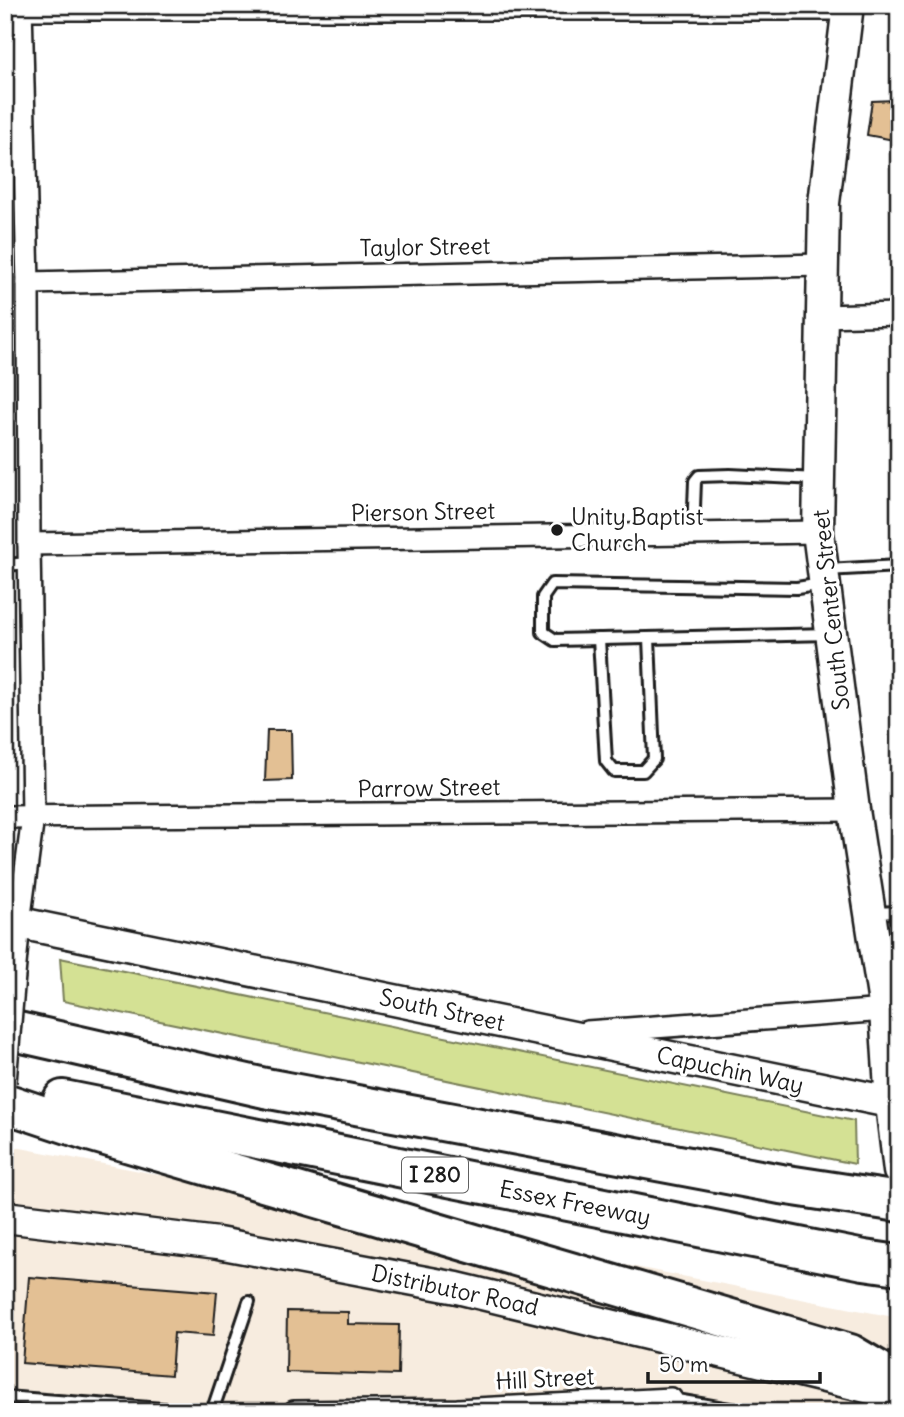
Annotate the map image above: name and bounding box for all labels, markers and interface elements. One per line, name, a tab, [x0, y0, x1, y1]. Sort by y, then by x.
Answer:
street label: Taylor Street	[359, 231, 491, 262]
street label: Pierson Street	[351, 496, 496, 527]
place label: Unity Baptist Church	[571, 502, 704, 557]
street label: South Center Street	[806, 508, 855, 712]
marker: Unity Baptist Church	[549, 522, 565, 538]
street label: Parrow Street	[357, 772, 501, 803]
street label: South Street	[377, 982, 507, 1037]
street label: Capuchin Way	[654, 1040, 806, 1099]
road number: I 280	[402, 1158, 468, 1192]
street label: Essex Freeway	[497, 1174, 653, 1231]
street label: Distributor Road	[369, 1258, 541, 1321]
scale bar	[648, 1340, 820, 1384]
text: 50 m	[659, 1351, 708, 1378]
street label: Hill Street	[495, 1361, 595, 1396]

